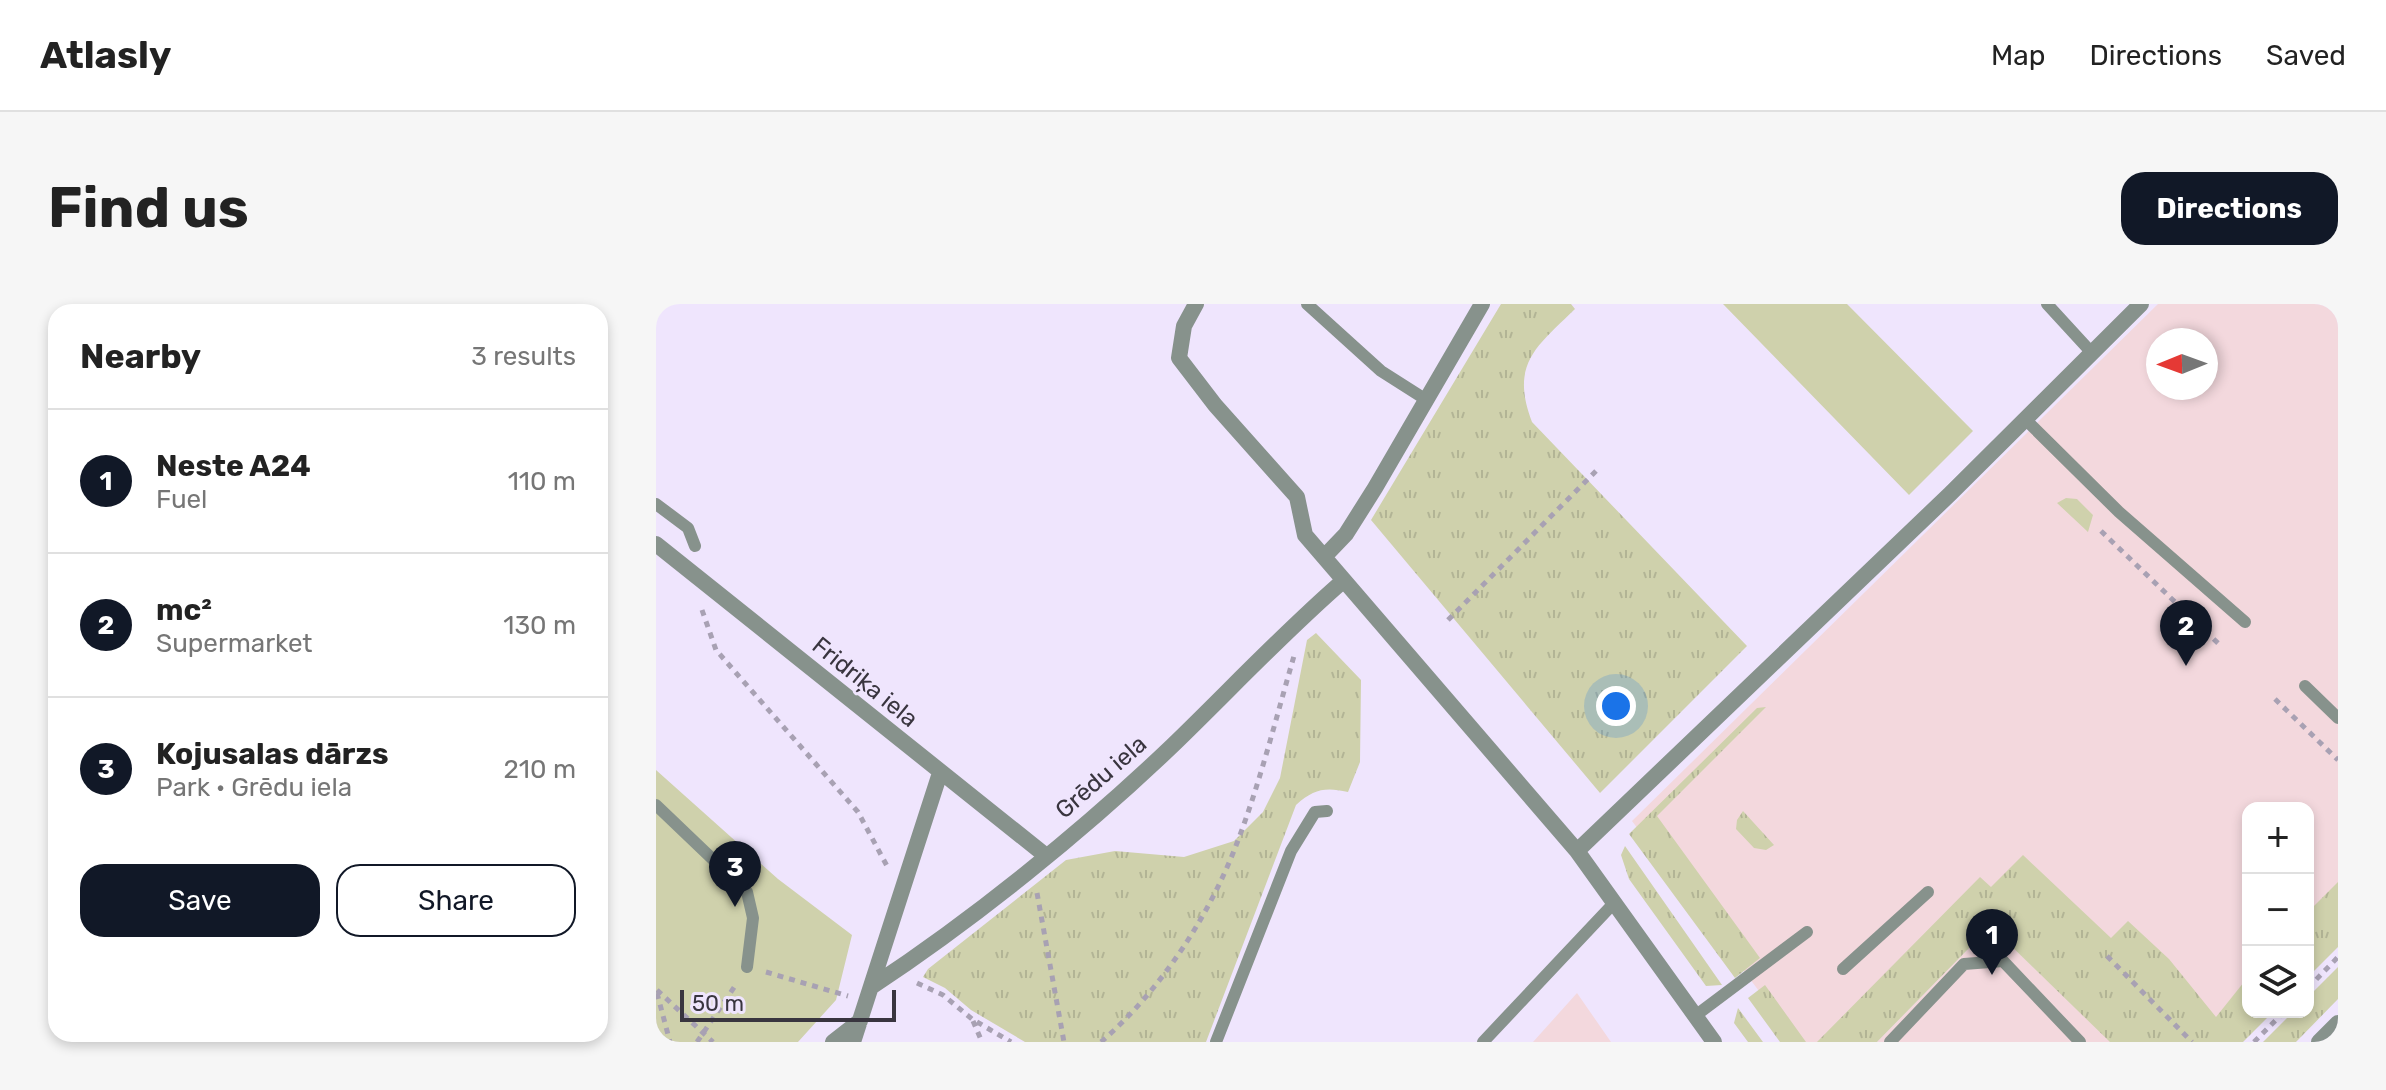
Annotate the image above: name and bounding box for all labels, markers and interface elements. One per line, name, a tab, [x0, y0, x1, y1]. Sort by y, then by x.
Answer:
text: Atlasly	[40, 32, 172, 78]
text: Map	[1991, 39, 2045, 72]
text: Directions	[2089, 39, 2222, 72]
text: Saved	[2266, 39, 2346, 72]
button: Directions	[2121, 172, 2338, 245]
text: Find us	[48, 175, 249, 241]
north arrow	[2146, 328, 2218, 400]
text: Nearby	[80, 336, 201, 377]
text: 3 results	[471, 341, 576, 372]
text: Neste A24	[156, 448, 311, 484]
text: 1	[100, 466, 112, 497]
text: 110 m	[508, 466, 576, 497]
text: Fuel	[156, 484, 207, 515]
text: mc²	[156, 592, 212, 628]
pin: 2	[2160, 600, 2212, 666]
text: 2	[98, 610, 114, 641]
text: 130 m	[503, 610, 576, 641]
text: Supermarket	[156, 628, 313, 659]
street label: Fridriķa iela	[807, 631, 923, 733]
your location	[1596, 686, 1636, 726]
street label: Grēdu iela	[1050, 730, 1152, 824]
text: Kojusalas dārzs	[156, 736, 389, 772]
text: 3	[97, 754, 115, 785]
text: 210 m	[504, 754, 576, 785]
text: Park · Grēdu iela	[156, 772, 352, 803]
map controls	[2242, 802, 2314, 1018]
button: +	[2242, 802, 2314, 874]
pin: 3	[709, 841, 761, 907]
button: Save	[80, 864, 320, 937]
button: Share	[336, 864, 576, 937]
button: −	[2242, 874, 2314, 946]
pin: 1	[1966, 909, 2018, 975]
button: layers	[2242, 946, 2314, 1018]
scale bar	[680, 986, 896, 1022]
text: 50 m	[692, 990, 744, 1017]

